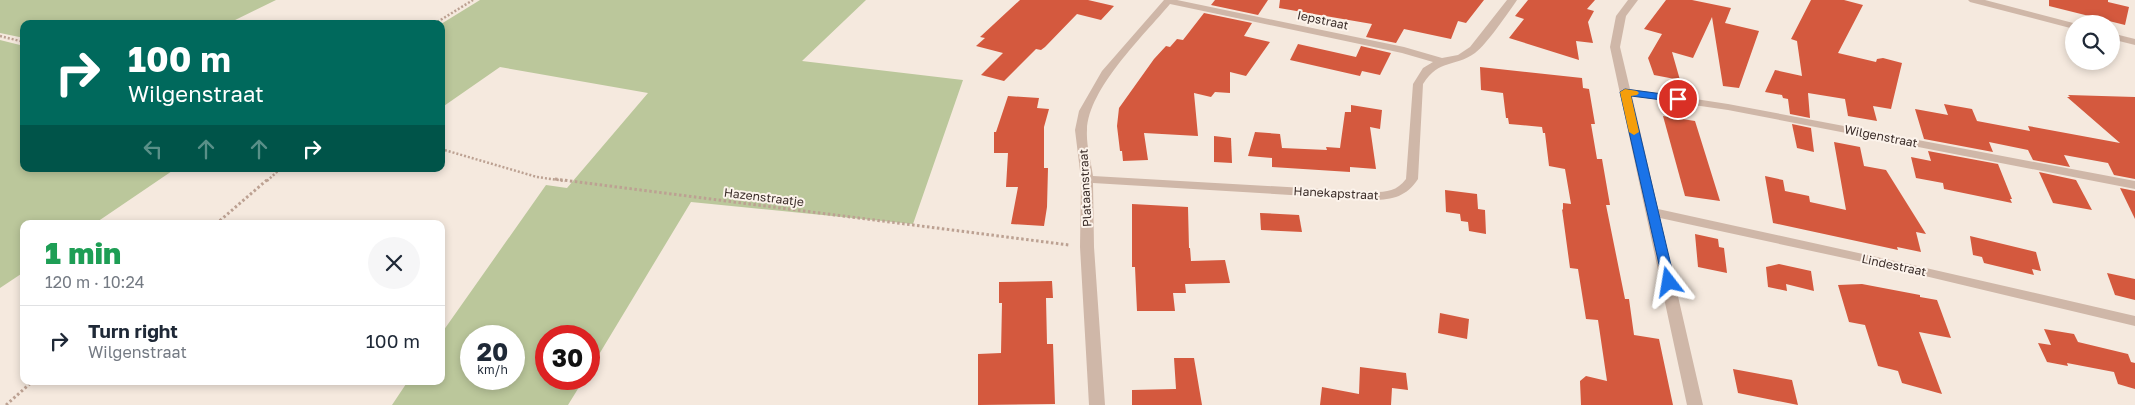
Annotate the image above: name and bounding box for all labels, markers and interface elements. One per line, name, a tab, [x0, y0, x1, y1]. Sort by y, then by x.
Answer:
street label: Iepstraat	[1296, 7, 1350, 33]
map controls	[2065, 15, 2120, 70]
button: search	[2065, 15, 2120, 70]
text: 100 m	[128, 38, 231, 80]
icon: right	[45, 40, 110, 105]
pin	[1657, 78, 1699, 120]
text: Wilgenstraat	[128, 80, 264, 107]
icon: arrive	[1664, 85, 1692, 113]
street label: Wilgenstraat	[1843, 122, 1919, 150]
icon: left	[139, 135, 167, 163]
icon: ahead	[192, 135, 220, 163]
icon: ahead	[245, 135, 273, 163]
icon: right	[298, 135, 326, 163]
street label: Plataanstraat	[1075, 148, 1095, 227]
street label: Hanekapstraat	[1293, 183, 1379, 203]
street label: Hazenstraatje	[723, 185, 805, 209]
text: 1 min	[45, 235, 121, 271]
button: close	[368, 237, 420, 289]
street label: Lindestraat	[1860, 251, 1928, 279]
position arrow	[1642, 255, 1694, 307]
text: 120 m · 10:24	[45, 272, 144, 292]
text: Turn right	[88, 319, 178, 342]
speed limit sign: 30	[535, 325, 600, 390]
icon: right	[45, 327, 73, 355]
text: 100 m	[366, 329, 420, 352]
text: 20	[477, 336, 508, 367]
text: Wilgenstraat	[88, 342, 187, 362]
text: km/h	[477, 362, 508, 377]

